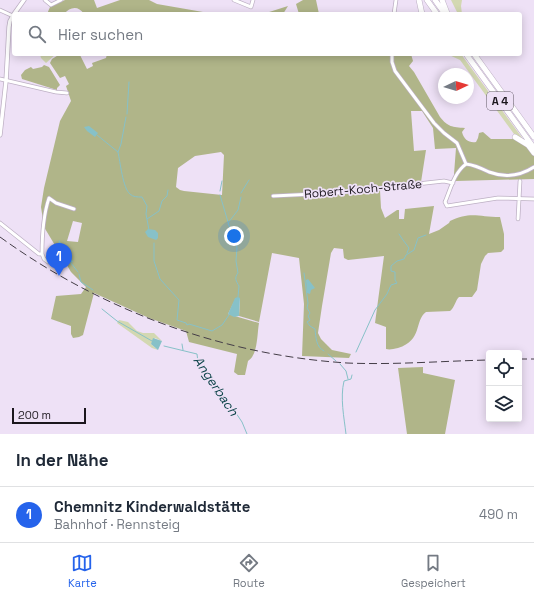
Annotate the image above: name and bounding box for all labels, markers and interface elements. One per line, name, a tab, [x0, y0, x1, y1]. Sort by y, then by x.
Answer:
search box	[12, 12, 522, 56]
icon: search	[26, 23, 48, 45]
text: Hier suchen	[58, 25, 143, 44]
north arrow	[438, 68, 474, 104]
road number: A 4	[487, 92, 513, 110]
street label: Robert-Koch-Straße	[303, 176, 423, 202]
your location	[224, 226, 244, 246]
pin: 1	[46, 243, 72, 276]
map controls	[486, 350, 522, 422]
button: locate	[486, 350, 522, 386]
water label: Angerbach	[190, 353, 243, 420]
button: layers	[486, 386, 522, 422]
scale bar	[12, 406, 86, 425]
text: 200 m	[18, 408, 51, 422]
text: In der Nähe	[16, 449, 108, 471]
text: Chemnitz Kinderwaldstätte	[54, 497, 250, 516]
text: 1	[26, 506, 32, 523]
text: 490 m	[479, 506, 518, 523]
text: Bahnhof · Rennsteig	[54, 516, 180, 533]
tab: Karte	[68, 552, 97, 590]
tab: Route	[233, 552, 265, 590]
tab: Gespeichert	[401, 552, 466, 590]

